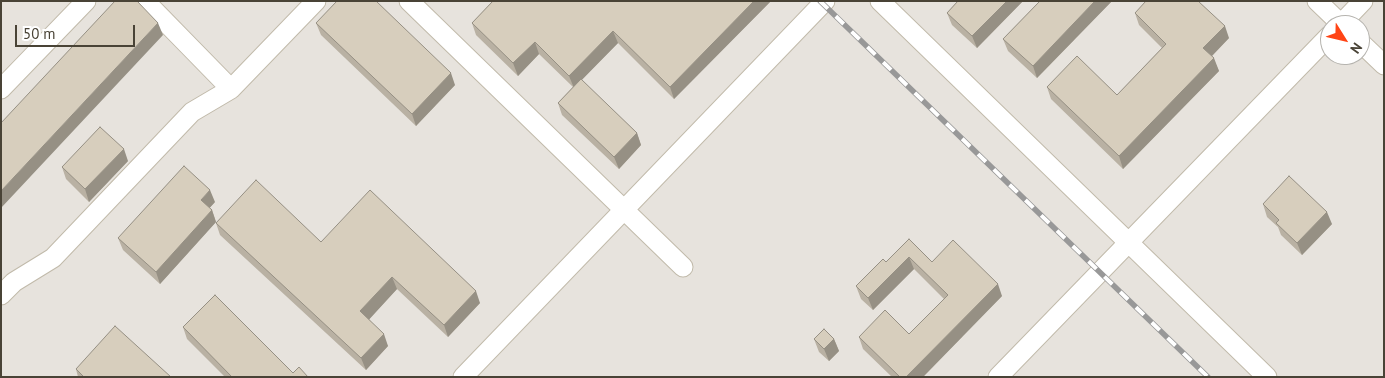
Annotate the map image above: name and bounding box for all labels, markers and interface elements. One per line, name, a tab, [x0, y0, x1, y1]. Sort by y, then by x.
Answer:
scale bar	[18, 15, 138, 47]
north arrow	[1320, 15, 1370, 65]
text: 50 m	[23, 24, 56, 43]
text: N	[1346, 39, 1366, 57]

